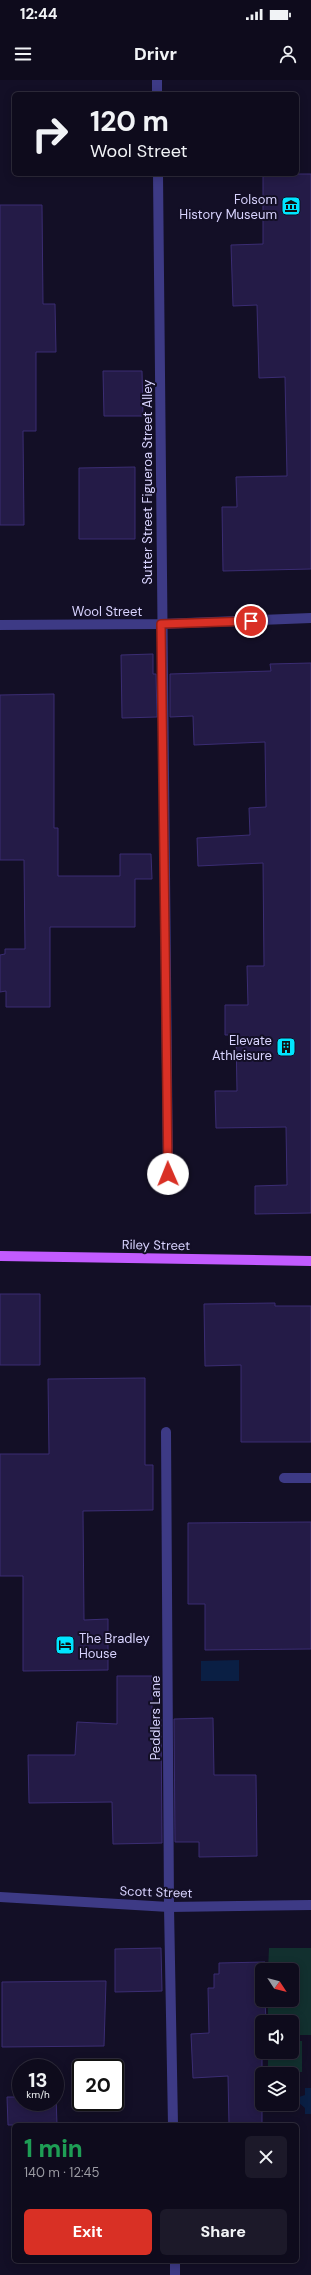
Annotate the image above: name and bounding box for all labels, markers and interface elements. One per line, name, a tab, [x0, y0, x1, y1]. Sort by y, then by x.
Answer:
text: 12:44	[20, 4, 57, 24]
text: Drivr	[134, 42, 177, 66]
icon: menu	[12, 43, 34, 65]
icon: person	[277, 43, 299, 65]
text: 120 m	[90, 103, 169, 140]
icon: right	[24, 108, 76, 160]
text: Wool Street	[90, 139, 188, 163]
place label: Folsom History Museum	[179, 191, 277, 223]
museum icon: Folsom History Museum	[280, 195, 302, 217]
street label: Sutter Street Figueroa Street Alley	[139, 380, 156, 585]
street label: Wool Street	[72, 603, 142, 620]
pin	[234, 604, 268, 638]
icon: arrive	[240, 610, 262, 632]
place label: Elevate Athleisure	[212, 1032, 272, 1064]
building icon: Elevate Athleisure	[275, 1036, 297, 1058]
position arrow	[147, 1153, 189, 1195]
street label: Riley Street	[122, 1236, 190, 1254]
place label: The Bradley House	[79, 1630, 150, 1662]
hotel icon: The Bradley House	[54, 1634, 76, 1656]
street label: Peddlers Lane	[147, 1676, 164, 1760]
street label: Scott Street	[119, 1882, 193, 1902]
north arrow	[255, 1963, 299, 2007]
map controls	[255, 1963, 299, 2111]
button: sound	[255, 2015, 299, 2059]
speed limit sign: 20	[72, 2059, 124, 2111]
text: 13	[28, 2067, 48, 2093]
button: layers	[255, 2067, 299, 2111]
text: km/h	[26, 2088, 50, 2101]
text: 1 min	[24, 2133, 83, 2164]
button: close	[245, 2136, 287, 2178]
text: 140 m · 12:45	[24, 2164, 99, 2181]
button: Exit	[24, 2209, 152, 2255]
button: Share	[160, 2209, 287, 2255]

